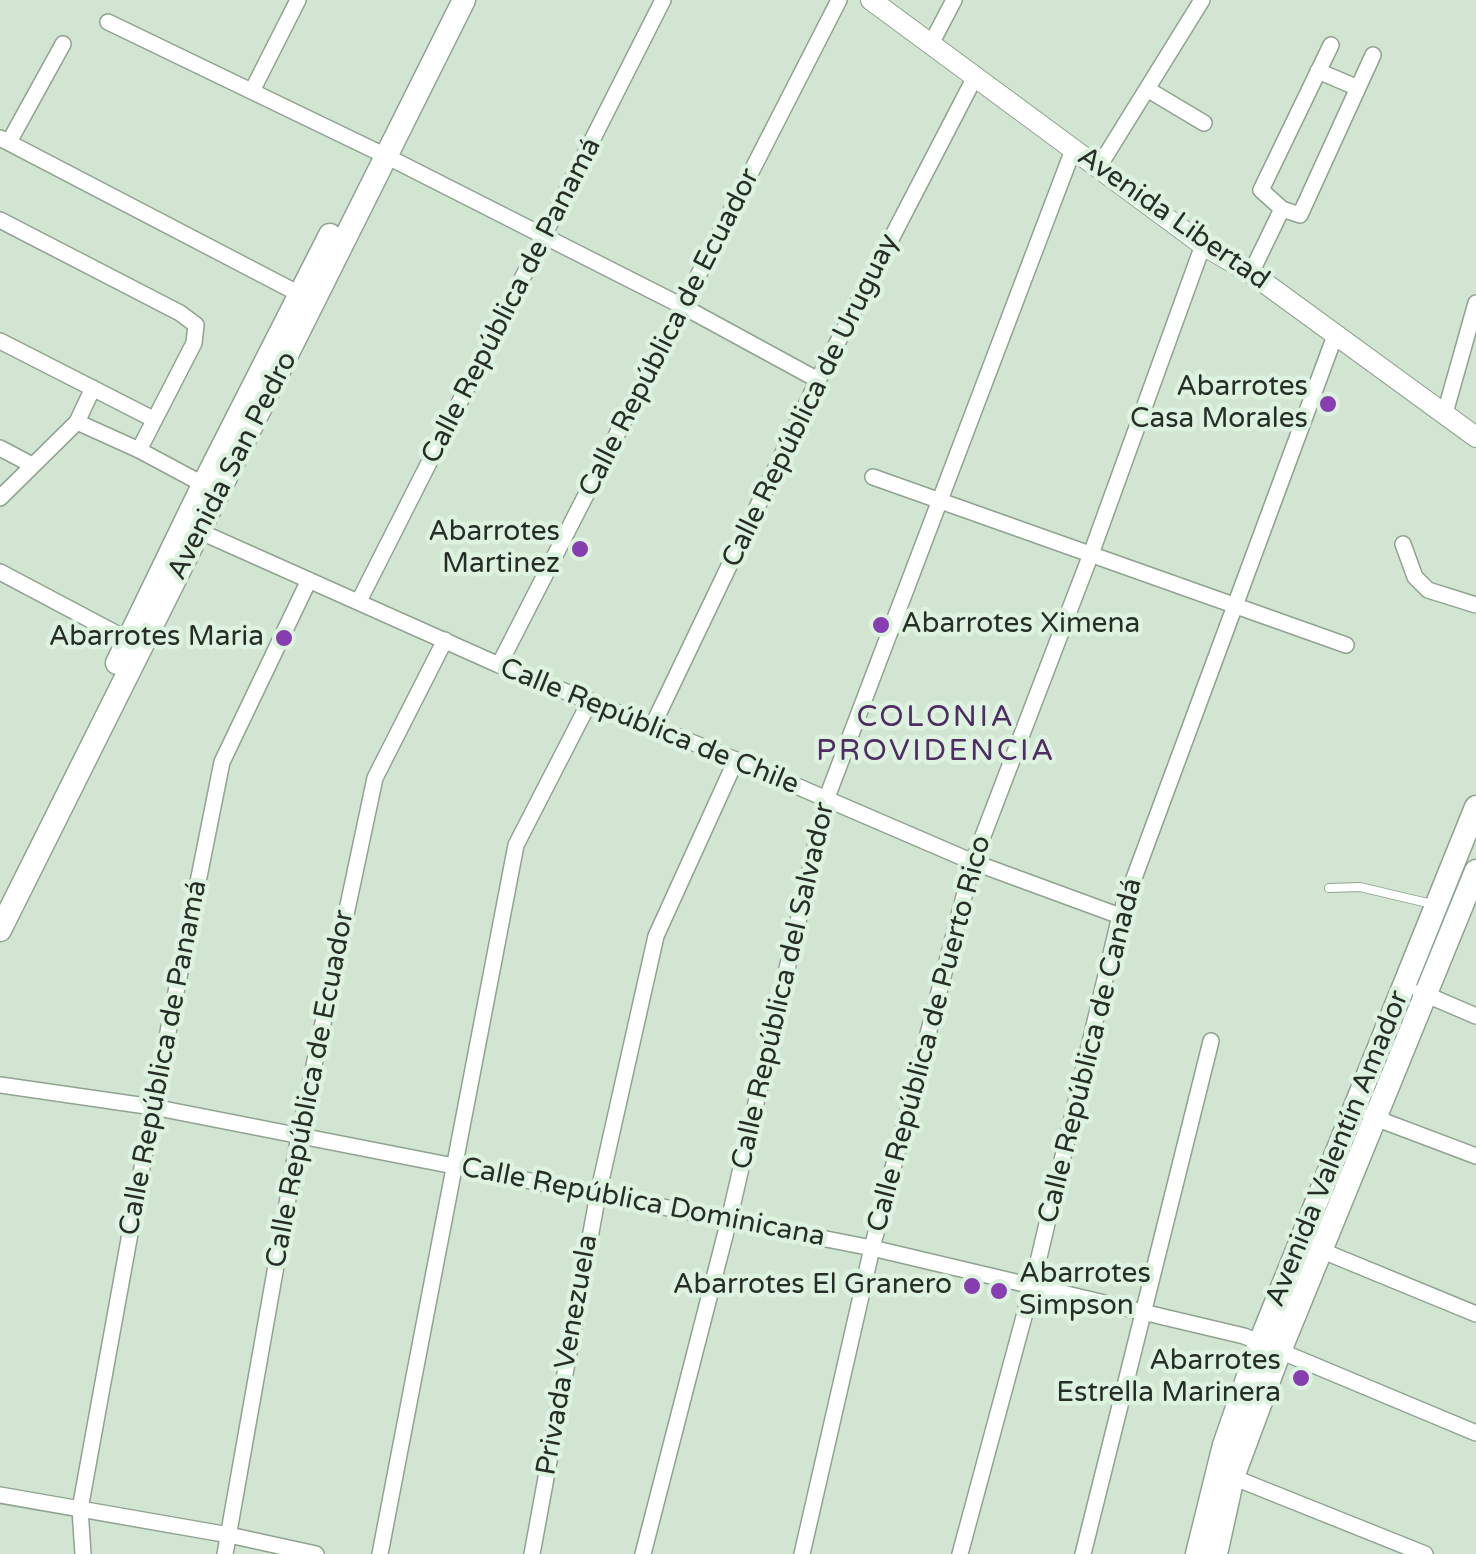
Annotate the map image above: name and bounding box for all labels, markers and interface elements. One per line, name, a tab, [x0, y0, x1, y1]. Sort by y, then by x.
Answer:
street label: Calle República de Panamá	[415, 132, 609, 470]
street label: Avenida Libertad	[1071, 140, 1275, 298]
street label: Calle República de Ecuador	[572, 163, 768, 503]
street label: Calle República de Uruguay	[715, 229, 907, 573]
street label: Avenida San Pedro	[161, 346, 305, 586]
place label: Abarrotes Casa Morales	[1130, 371, 1308, 437]
marker: Abarrotes Casa Morales	[1317, 393, 1339, 415]
place label: Abarrotes Martinez	[428, 516, 560, 582]
marker: Abarrotes Martinez	[569, 538, 591, 560]
place label: Abarrotes Ximena	[901, 608, 1140, 642]
marker: Abarrotes Ximena	[870, 614, 892, 636]
place label: Abarrotes Maria	[49, 621, 264, 655]
marker: Abarrotes Maria	[273, 627, 295, 649]
street label: Calle República de Chile	[495, 652, 803, 802]
district label: COLONIA PROVIDENCIA	[816, 700, 1056, 770]
street label: Calle República del Salvador	[725, 799, 843, 1173]
street label: Calle República de Puerto Rico	[861, 832, 999, 1236]
street label: Calle República de Canadá	[1032, 875, 1150, 1227]
street label: Calle República de Panamá	[113, 878, 215, 1238]
street label: Calle República de Ecuador	[260, 907, 362, 1271]
street label: Avenida Valentín Amador	[1259, 986, 1417, 1312]
street label: Calle República Dominicana	[458, 1151, 828, 1255]
street label: Privada Venezuela	[530, 1232, 606, 1478]
place label: Abarrotes Simpson	[1019, 1258, 1151, 1324]
place label: Abarrotes El Granero	[673, 1269, 952, 1303]
marker: Abarrotes El Granero	[961, 1275, 983, 1297]
marker: Abarrotes Simpson	[988, 1280, 1010, 1302]
place label: Abarrotes Estrella Marinera	[1056, 1345, 1281, 1411]
marker: Abarrotes Estrella Marinera	[1290, 1367, 1312, 1389]

